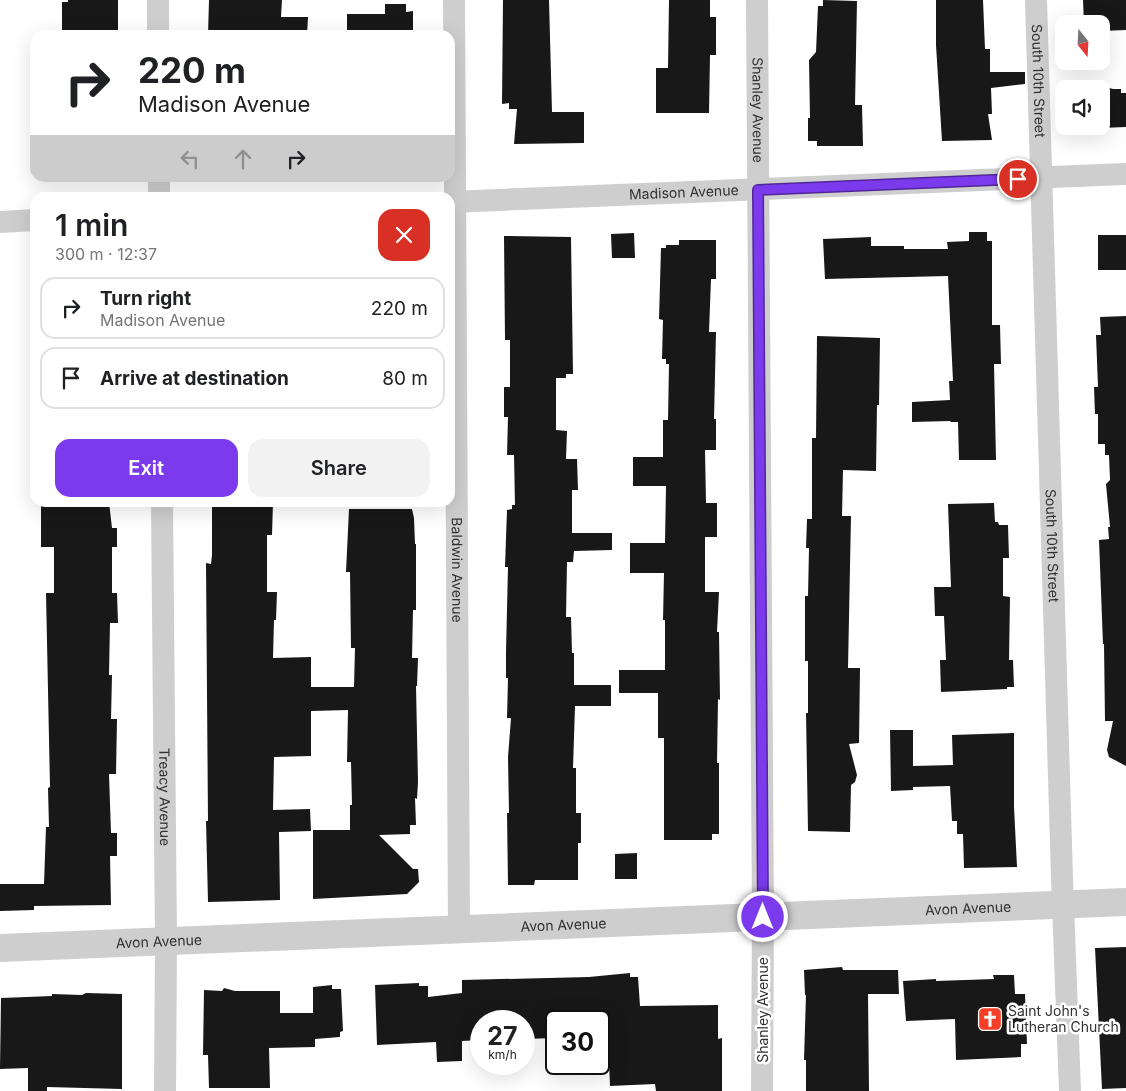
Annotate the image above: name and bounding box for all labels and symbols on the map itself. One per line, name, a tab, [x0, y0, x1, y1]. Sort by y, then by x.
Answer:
north arrow	[1055, 15, 1110, 70]
street label: South 10th Street	[1029, 24, 1049, 138]
street label: Shanley Avenue	[749, 57, 767, 163]
pin	[997, 158, 1039, 200]
street label: Madison Avenue	[629, 181, 739, 203]
street label: South 10th Street	[1042, 489, 1063, 603]
street label: Baldwin Avenue	[449, 517, 466, 623]
street label: Treacy Avenue	[156, 748, 174, 846]
position arrow	[736, 890, 788, 942]
street label: Avon Avenue	[925, 898, 1012, 918]
street label: Avon Avenue	[520, 914, 607, 935]
street label: Avon Avenue	[115, 931, 202, 951]
street label: Shanley Avenue	[754, 957, 771, 1063]
place label: Saint John's Lutheran Church	[1008, 1002, 1119, 1035]
church icon: Saint John's Lutheran Church	[977, 1006, 1003, 1032]
speed limit sign: 30	[545, 1010, 610, 1075]

